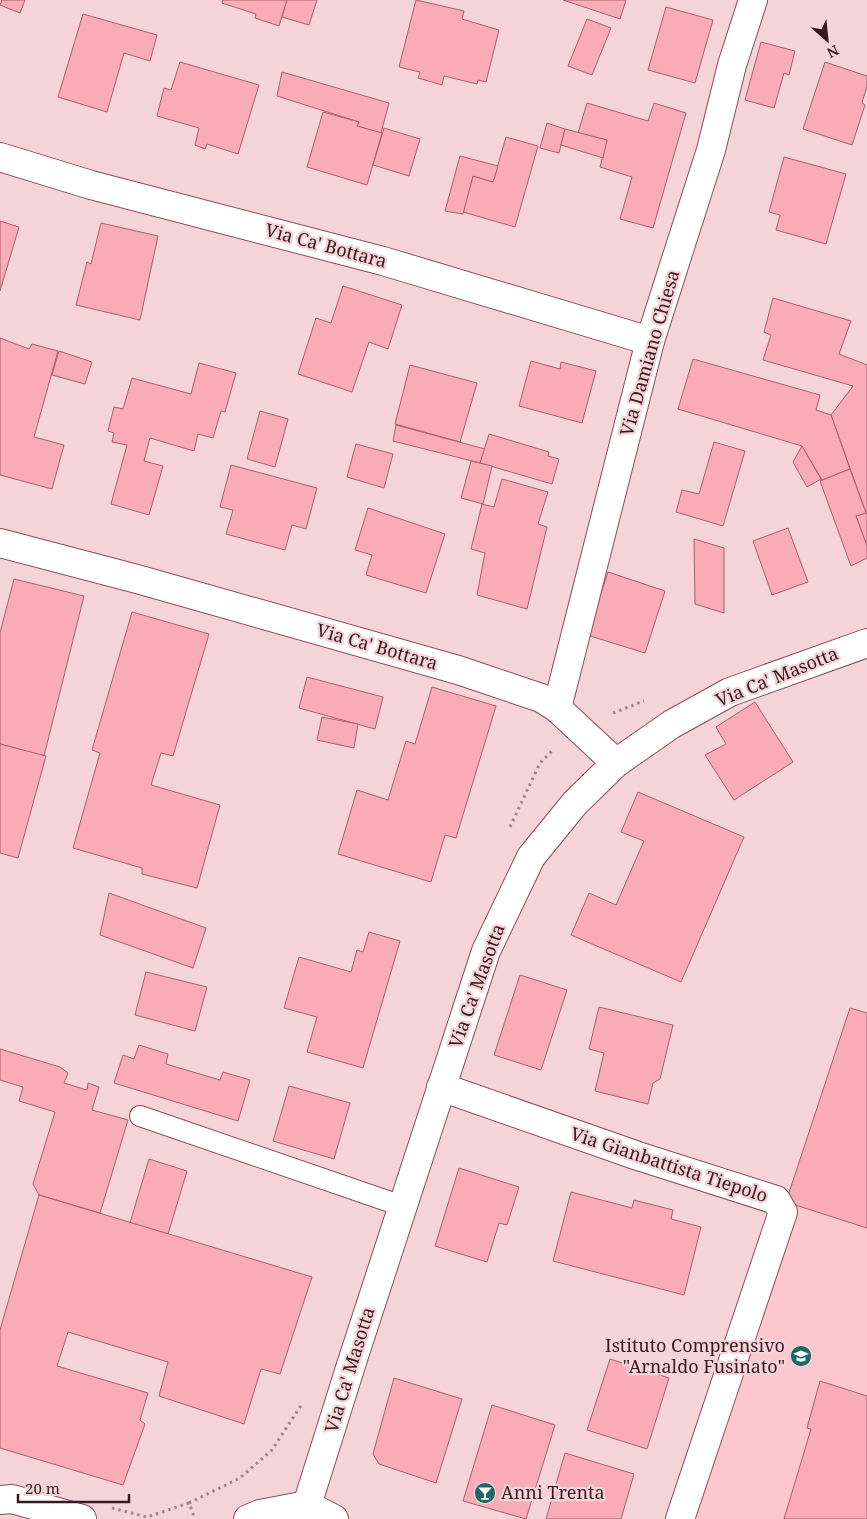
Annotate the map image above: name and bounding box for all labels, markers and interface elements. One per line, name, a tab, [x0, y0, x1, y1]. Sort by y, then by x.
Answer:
north arrow	[802, 15, 852, 65]
text: N	[824, 41, 842, 63]
street label: Via Ca' Bottara	[263, 217, 390, 273]
street label: Via Damiano Chiesa	[614, 267, 684, 439]
street label: Via Ca' Bottara	[314, 617, 441, 675]
street label: Via Ca' Masotta	[712, 641, 841, 712]
street label: Via Ca' Masotta	[443, 920, 510, 1051]
street label: Via Gianbattista Tiepolo	[568, 1121, 771, 1207]
street label: Via Ca' Masotta	[319, 1304, 380, 1435]
place label: Istituto Comprensivo "Arnaldo Fusinato"	[605, 1333, 785, 1378]
school or university icon: Istituto Comprensivo "Arnaldo Fusinato"	[789, 1344, 813, 1368]
scale bar	[18, 1472, 129, 1504]
text: 20 m	[25, 1478, 60, 1498]
place label: Anni Trenta	[501, 1480, 605, 1504]
bar icon: Anni Trenta	[473, 1481, 497, 1505]

